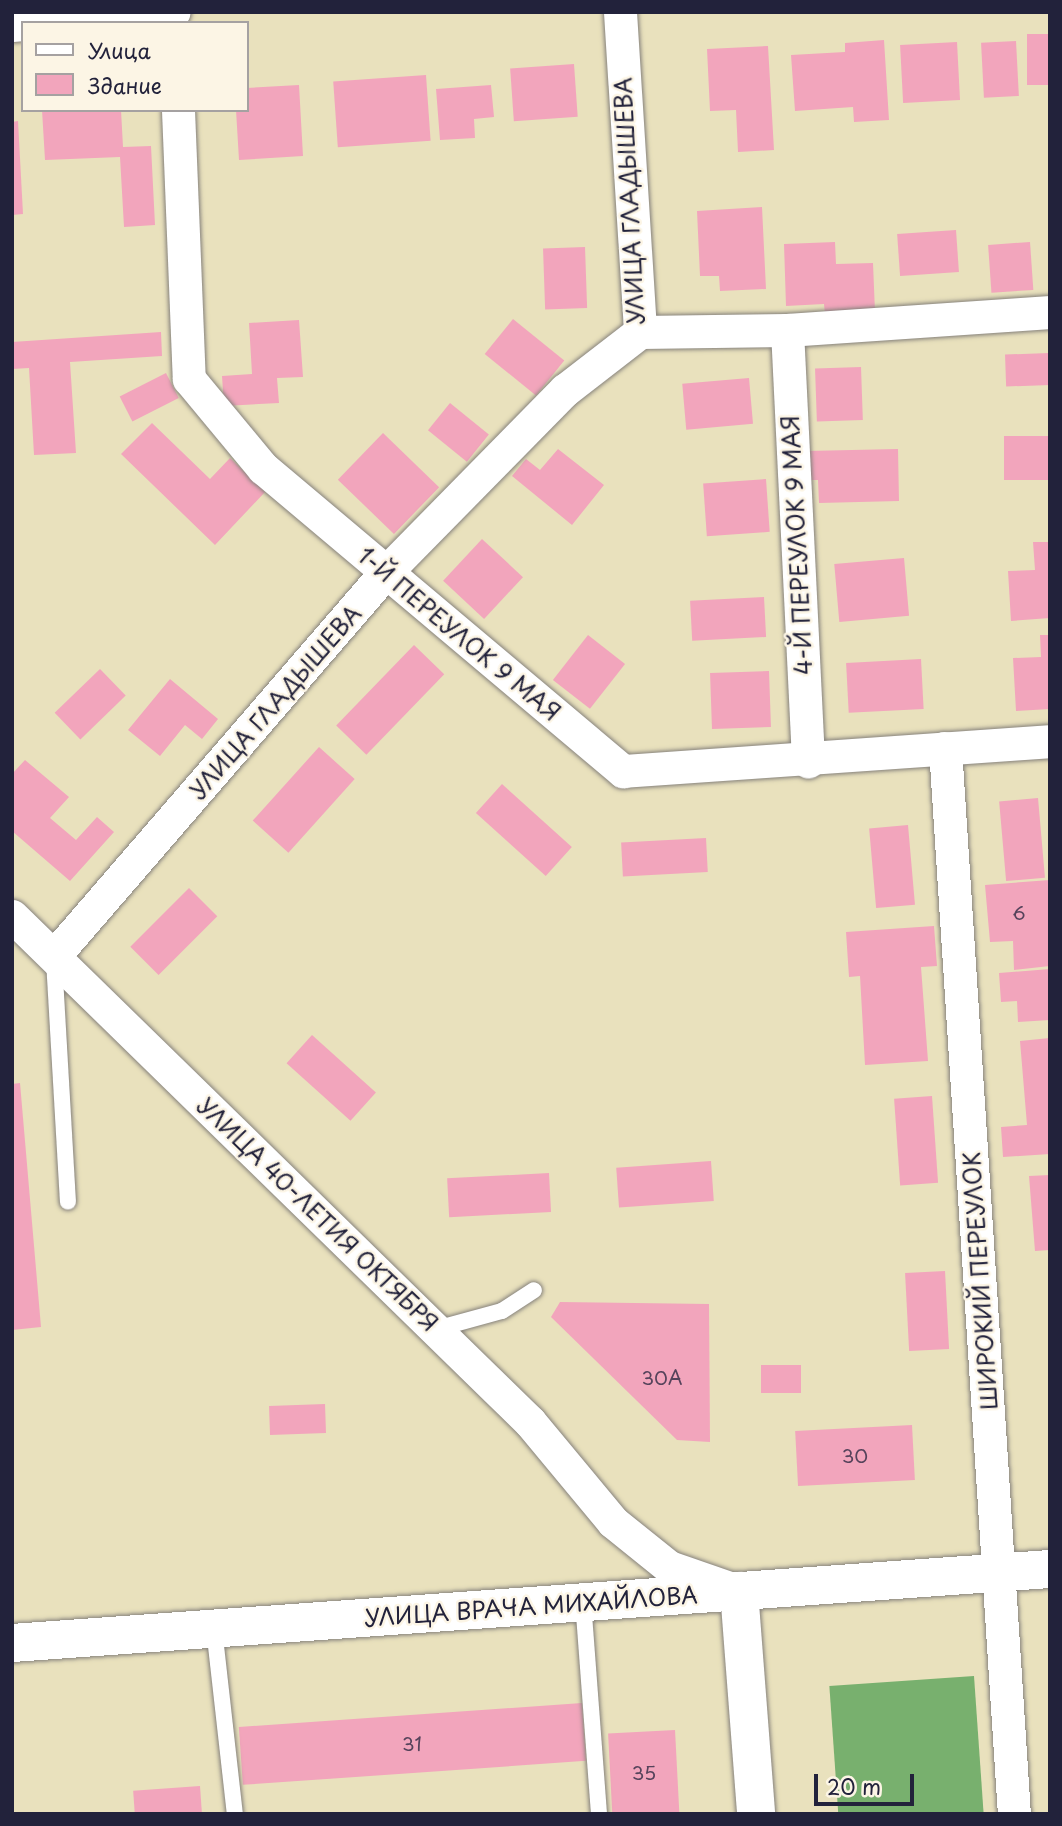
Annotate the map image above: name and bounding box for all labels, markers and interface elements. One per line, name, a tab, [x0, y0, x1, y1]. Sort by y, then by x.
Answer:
legend	[21, 21, 248, 112]
text: Улица	[88, 34, 151, 66]
text: Здание	[88, 69, 162, 101]
street label: УЛИЦА ГЛАДЫШЕВА	[609, 76, 649, 326]
street label: 4-Й ПЕРЕУЛОК 9 МАЯ	[776, 414, 818, 676]
street label: 1-Й ПЕРЕУЛОК 9 МАЯ	[352, 541, 566, 727]
street label: УЛИЦА ГЛАДЫШЕВА	[183, 599, 367, 805]
house number: 6	[1012, 902, 1026, 924]
street label: УЛИЦА 40-ЛЕТИЯ ОКТЯБРЯ	[191, 1090, 445, 1338]
street label: ШИРОКИЙ ПЕРЕУЛОК	[957, 1150, 1003, 1412]
house number: 30А	[642, 1367, 682, 1389]
house number: 30	[842, 1445, 868, 1467]
street label: УЛИЦА ВРАЧА МИХАЙЛОВА	[364, 1581, 698, 1631]
house number: 31	[402, 1733, 422, 1755]
scale bar	[817, 1759, 917, 1803]
house number: 35	[632, 1762, 656, 1784]
text: 20 m	[827, 1770, 881, 1802]

